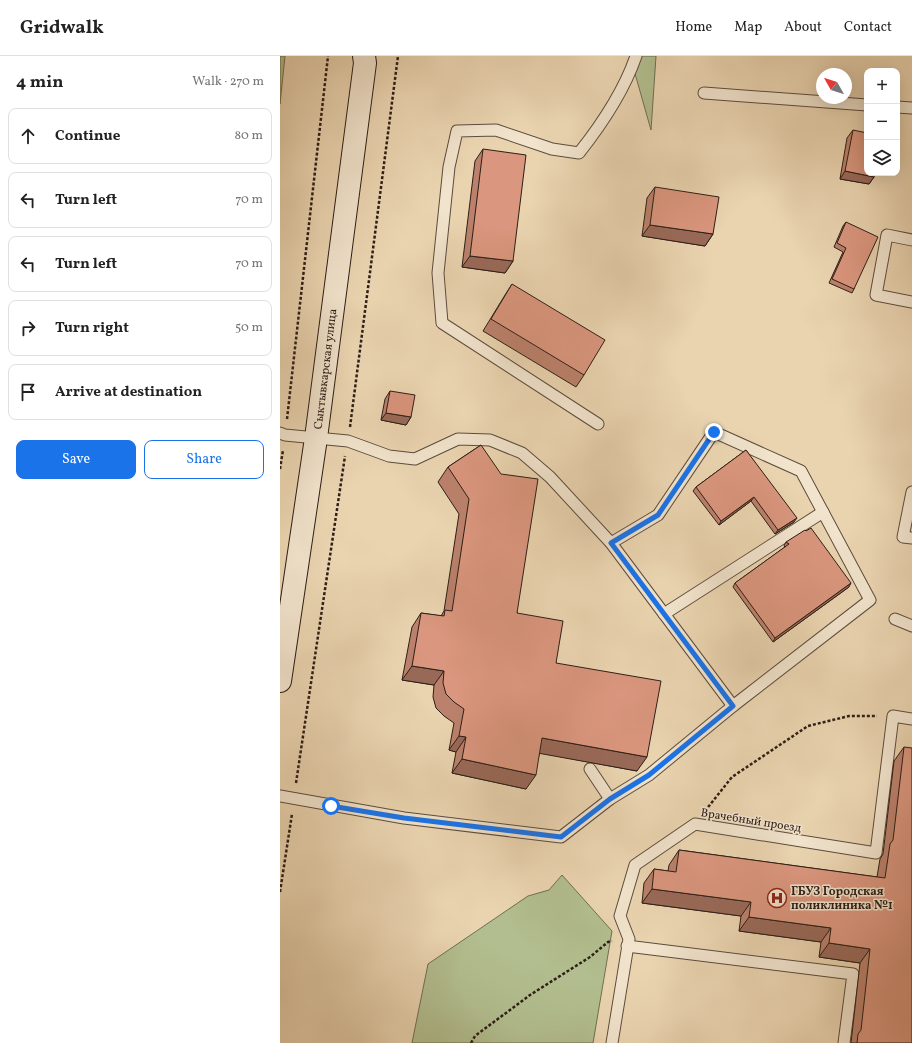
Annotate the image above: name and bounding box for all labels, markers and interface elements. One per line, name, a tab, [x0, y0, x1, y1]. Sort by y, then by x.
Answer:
text: Gridwalk	[20, 15, 104, 41]
text: Home	[675, 18, 712, 37]
text: Map	[734, 18, 762, 37]
text: About	[784, 18, 822, 37]
text: Contact	[844, 18, 892, 37]
north arrow	[816, 68, 852, 104]
map controls	[864, 68, 900, 176]
button: +	[864, 68, 900, 104]
text: 4 min	[16, 71, 63, 94]
text: Walk · 270 m	[192, 73, 264, 91]
button: −	[864, 104, 900, 140]
icon: ahead	[17, 125, 39, 147]
text: Continue	[55, 126, 120, 147]
text: 80 m	[234, 127, 263, 145]
button: layers	[864, 140, 900, 176]
icon: left	[17, 189, 39, 211]
text: Turn left	[55, 190, 117, 211]
text: 70 m	[235, 191, 263, 209]
icon: left	[17, 253, 39, 275]
text: Turn left	[55, 254, 117, 275]
text: 70 m	[235, 255, 263, 273]
street label: Сыктывкарская улица	[311, 308, 341, 430]
icon: right	[17, 317, 39, 339]
text: Turn right	[55, 318, 129, 339]
text: 50 m	[235, 319, 263, 337]
icon: arrive	[17, 381, 39, 403]
text: Arrive at destination	[55, 382, 202, 403]
route end	[705, 423, 723, 441]
button: Save	[16, 440, 136, 479]
button: Share	[144, 440, 264, 479]
route start	[322, 797, 340, 815]
street label: Врачебный проезд	[699, 805, 803, 837]
place label: ГБУЗ Городская поликлиника №1	[791, 884, 893, 914]
hospital icon: ГБУЗ Городская поликлиника №1	[766, 887, 788, 909]

